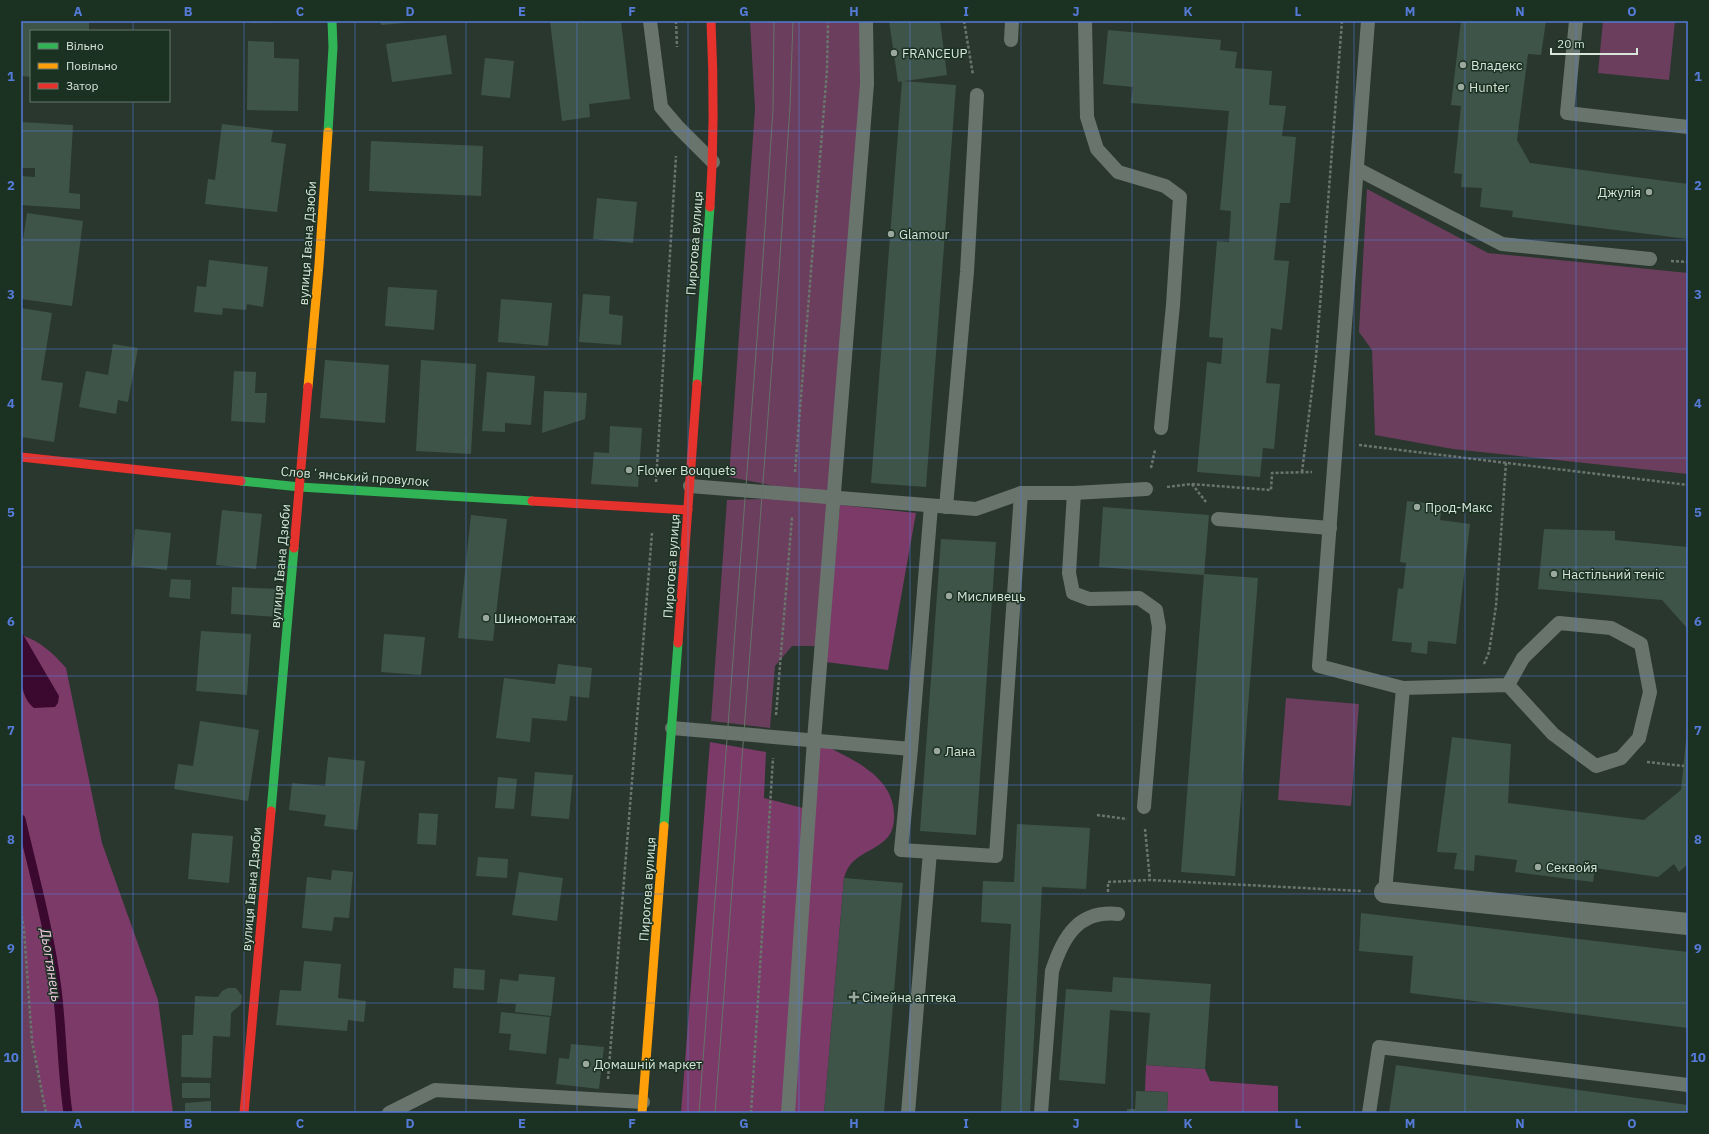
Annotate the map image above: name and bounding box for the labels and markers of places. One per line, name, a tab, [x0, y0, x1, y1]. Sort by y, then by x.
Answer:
place label: FRANCEUP	[902, 45, 968, 62]
marker: FRANCEUP	[889, 48, 899, 58]
place label: Владекс	[1471, 57, 1523, 74]
marker: Владекс	[1458, 60, 1468, 70]
place label: Hunter	[1469, 79, 1510, 96]
marker: Hunter	[1456, 82, 1466, 92]
place label: Джулія	[1598, 184, 1641, 201]
marker: Джулія	[1644, 187, 1654, 197]
place label: Glamour	[899, 226, 950, 243]
marker: Glamour	[886, 229, 896, 239]
place label: Flower Bouquets	[637, 462, 736, 479]
marker: Flower Bouquets	[624, 465, 634, 475]
place label: Прод-Макс	[1425, 499, 1493, 516]
marker: Прод-Макс	[1412, 502, 1422, 512]
place label: Настільний теніс	[1562, 566, 1665, 583]
marker: Настільний теніс	[1549, 569, 1559, 579]
place label: Мисливець	[957, 588, 1026, 605]
marker: Мисливець	[944, 591, 954, 601]
place label: Шиномонтаж	[494, 610, 576, 627]
marker: Шиномонтаж	[481, 613, 491, 623]
place label: Лана	[945, 743, 975, 760]
marker: Лана	[932, 746, 942, 756]
place label: Секвойя	[1546, 859, 1598, 876]
marker: Секвойя	[1533, 862, 1543, 872]
place label: Сімейна аптека	[862, 989, 956, 1006]
marker: Сімейна аптека	[849, 992, 859, 1002]
place label: Домашній маркет	[594, 1056, 702, 1073]
marker: Домашній маркет	[581, 1059, 591, 1069]

